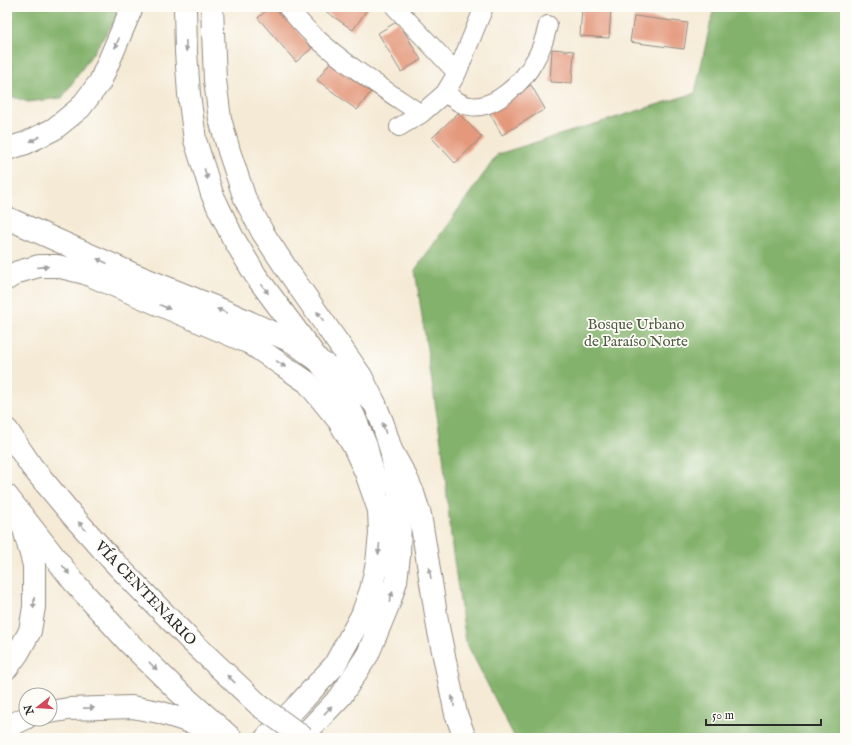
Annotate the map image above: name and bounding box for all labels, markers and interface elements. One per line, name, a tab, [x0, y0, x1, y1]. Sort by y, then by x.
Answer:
one-way arrow	[114, 37, 120, 48]
one-way arrow	[183, 40, 189, 53]
one-way arrow	[29, 136, 41, 142]
one-way arrow	[203, 168, 209, 180]
one-way arrow	[97, 258, 108, 264]
one-way arrow	[37, 263, 49, 270]
one-way arrow	[261, 284, 269, 294]
one-way arrow	[160, 304, 171, 310]
one-way arrow	[216, 307, 228, 313]
one-way arrow	[316, 311, 324, 321]
park label: Bosque Urbano de Paraíso Norte	[584, 315, 688, 351]
one-way arrow	[276, 360, 287, 368]
one-way arrow	[381, 422, 387, 434]
one-way arrow	[77, 521, 87, 531]
street label: VÍA CENTENARIO	[90, 536, 200, 650]
one-way arrow	[375, 543, 382, 555]
one-way arrow	[61, 565, 70, 576]
one-way arrow	[427, 567, 433, 579]
one-way arrow	[388, 591, 394, 603]
one-way arrow	[31, 597, 37, 610]
one-way arrow	[148, 661, 158, 671]
one-way arrow	[226, 675, 236, 684]
north arrow	[18, 687, 58, 727]
one-way arrow	[450, 695, 456, 707]
scale bar	[706, 701, 821, 727]
text: N	[21, 703, 38, 717]
one-way arrow	[83, 705, 96, 711]
one-way arrow	[323, 705, 333, 715]
text: 50 m	[712, 708, 734, 723]

